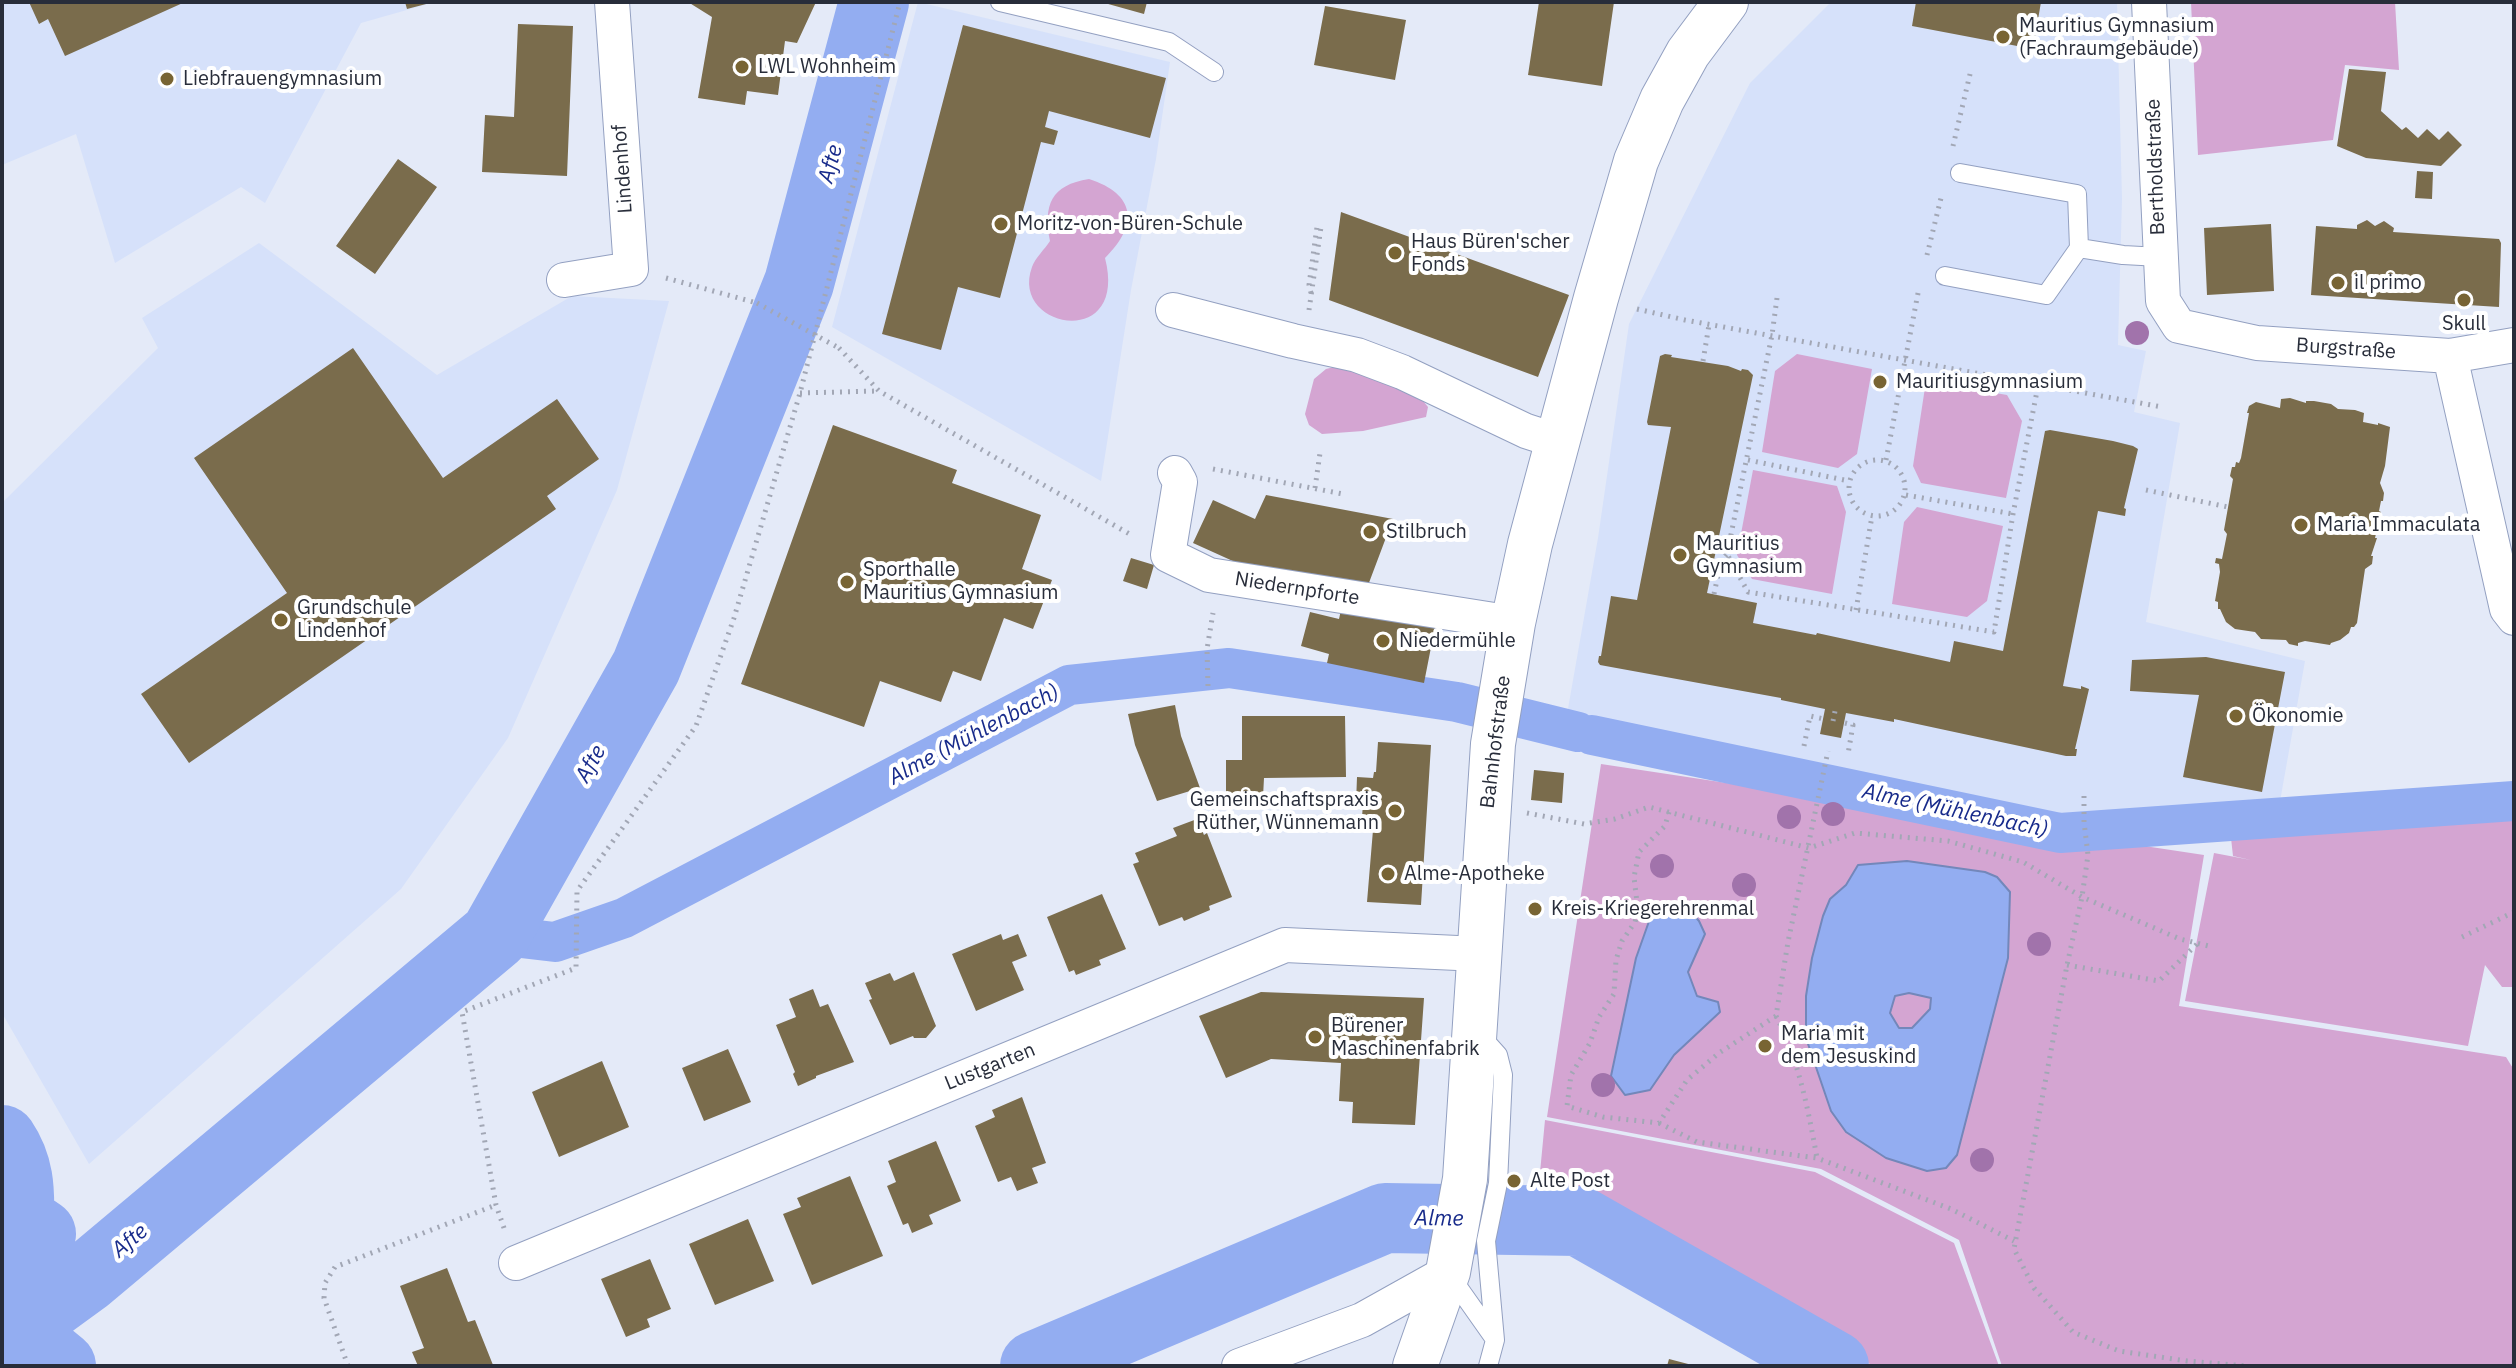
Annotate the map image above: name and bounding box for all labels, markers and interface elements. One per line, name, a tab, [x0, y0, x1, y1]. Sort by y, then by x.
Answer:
place label: Mauritius Gymnasium (Fachraumgebäude)	[2019, 14, 2214, 61]
marker: Mauritius Gymnasium (Fachraumgebäude)	[1994, 28, 2012, 46]
place label: LWL Wohnheim	[758, 55, 896, 79]
marker: LWL Wohnheim	[733, 58, 751, 76]
place label: Liebfrauengymnasium	[183, 67, 382, 91]
marker: Liebfrauengymnasium	[158, 70, 176, 88]
street label: Bertholdstraße	[2142, 98, 2170, 236]
street label: Lindenhof	[608, 124, 638, 214]
water label: Afte	[813, 142, 849, 186]
place label: Moritz-von-Büren-Schule	[1017, 212, 1243, 236]
marker: Moritz-von-Büren-Schule	[992, 215, 1010, 233]
place label: Haus Büren'scher Fonds	[1411, 230, 1570, 277]
marker: Haus Büren'scher Fonds	[1386, 244, 1404, 262]
place label: il primo	[2354, 271, 2422, 295]
marker: il primo	[2329, 274, 2347, 292]
marker: Skull	[2455, 291, 2473, 309]
place label: Skull	[2442, 312, 2486, 336]
street label: Burgstraße	[2295, 334, 2397, 364]
place label: Mauritiusgymnasium	[1896, 370, 2083, 394]
marker: Mauritiusgymnasium	[1871, 373, 1889, 391]
place label: Maria Immaculata	[2317, 513, 2480, 537]
marker: Maria Immaculata	[2292, 516, 2310, 534]
place label: Stilbruch	[1386, 520, 1467, 544]
marker: Stilbruch	[1361, 523, 1379, 541]
place label: Mauritius Gymnasium	[1696, 532, 1803, 579]
marker: Mauritius Gymnasium	[1671, 546, 1689, 564]
place label: Sporthalle Mauritius Gymnasium	[863, 558, 1058, 605]
street label: Niedernpforte	[1233, 567, 1361, 611]
marker: Sporthalle Mauritius Gymnasium	[838, 573, 856, 591]
place label: Grundschule Lindenhof	[297, 596, 411, 643]
marker: Grundschule Lindenhof	[272, 611, 290, 629]
place label: Niedermühle	[1399, 629, 1516, 653]
marker: Niedermühle	[1374, 632, 1392, 650]
street label: Bahnhofstraße	[1476, 674, 1516, 810]
water label: Alme (Mühlenbach)	[884, 679, 1064, 791]
place label: Ökonomie	[2252, 704, 2344, 728]
marker: Ökonomie	[2227, 707, 2245, 725]
water label: Afte	[570, 741, 612, 787]
water label: Alme (Mühlenbach)	[1860, 778, 2050, 844]
place label: Gemeinschaftspraxis Rüther, Wünnemann	[1190, 788, 1379, 835]
marker: Gemeinschaftspraxis Rüther, Wünnemann	[1386, 802, 1404, 820]
place label: Alme-Apotheke	[1404, 862, 1545, 886]
marker: Alme-Apotheke	[1379, 865, 1397, 883]
place label: Kreis-Kriegerehrenmal	[1551, 897, 1754, 921]
marker: Kreis-Kriegerehrenmal	[1526, 900, 1544, 918]
place label: Bürener Maschinenfabrik	[1331, 1014, 1479, 1061]
place label: Maria mit dem Jesuskind	[1781, 1022, 1916, 1069]
marker: Bürener Maschinenfabrik	[1306, 1028, 1324, 1046]
marker: Maria mit dem Jesuskind	[1756, 1037, 1774, 1055]
street label: Lustgarten	[941, 1038, 1039, 1096]
place label: Alte Post	[1530, 1169, 1610, 1193]
marker: Alte Post	[1505, 1172, 1523, 1190]
water label: Alme	[1414, 1205, 1464, 1233]
water label: Afte	[107, 1218, 153, 1264]

